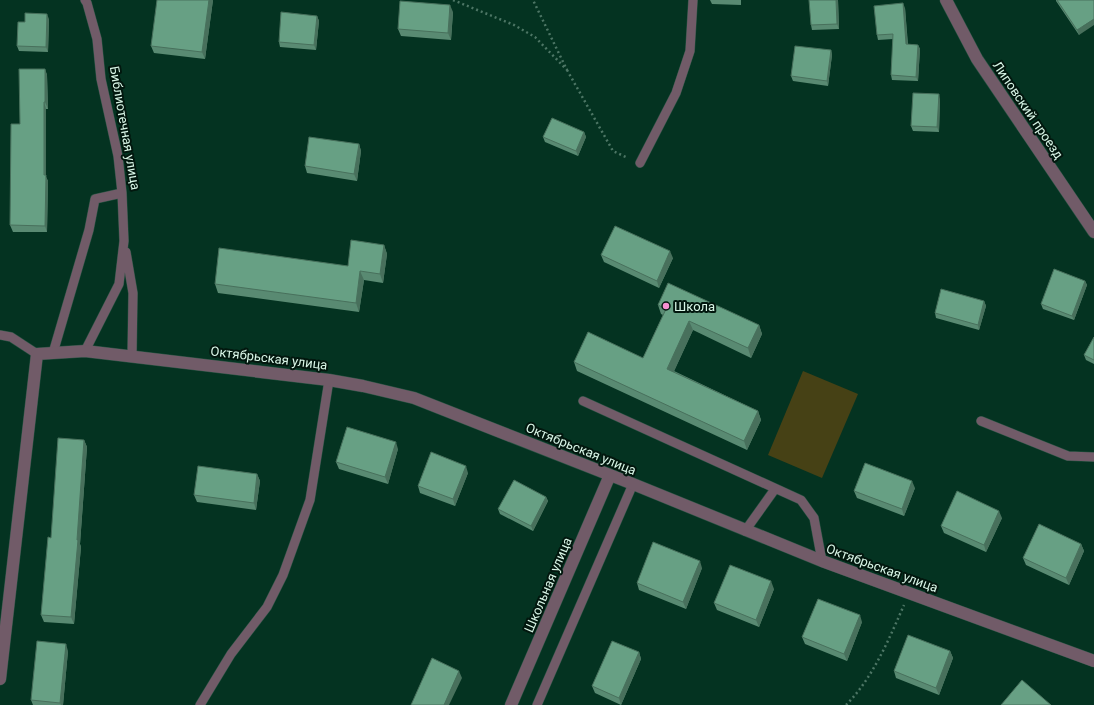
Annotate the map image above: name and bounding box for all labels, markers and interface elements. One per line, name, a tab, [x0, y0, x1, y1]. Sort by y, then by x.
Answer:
street label: Липовский проезд	[990, 58, 1066, 162]
street label: Библиотечная улица	[107, 65, 143, 191]
place label: Школа	[674, 299, 715, 314]
marker: Школа	[661, 301, 671, 311]
street label: Октябрьская улица	[210, 343, 328, 373]
street label: Октябрьская улица	[524, 420, 638, 478]
street label: Школьная улица	[521, 535, 575, 635]
street label: Октябрьская улица	[824, 541, 940, 595]

